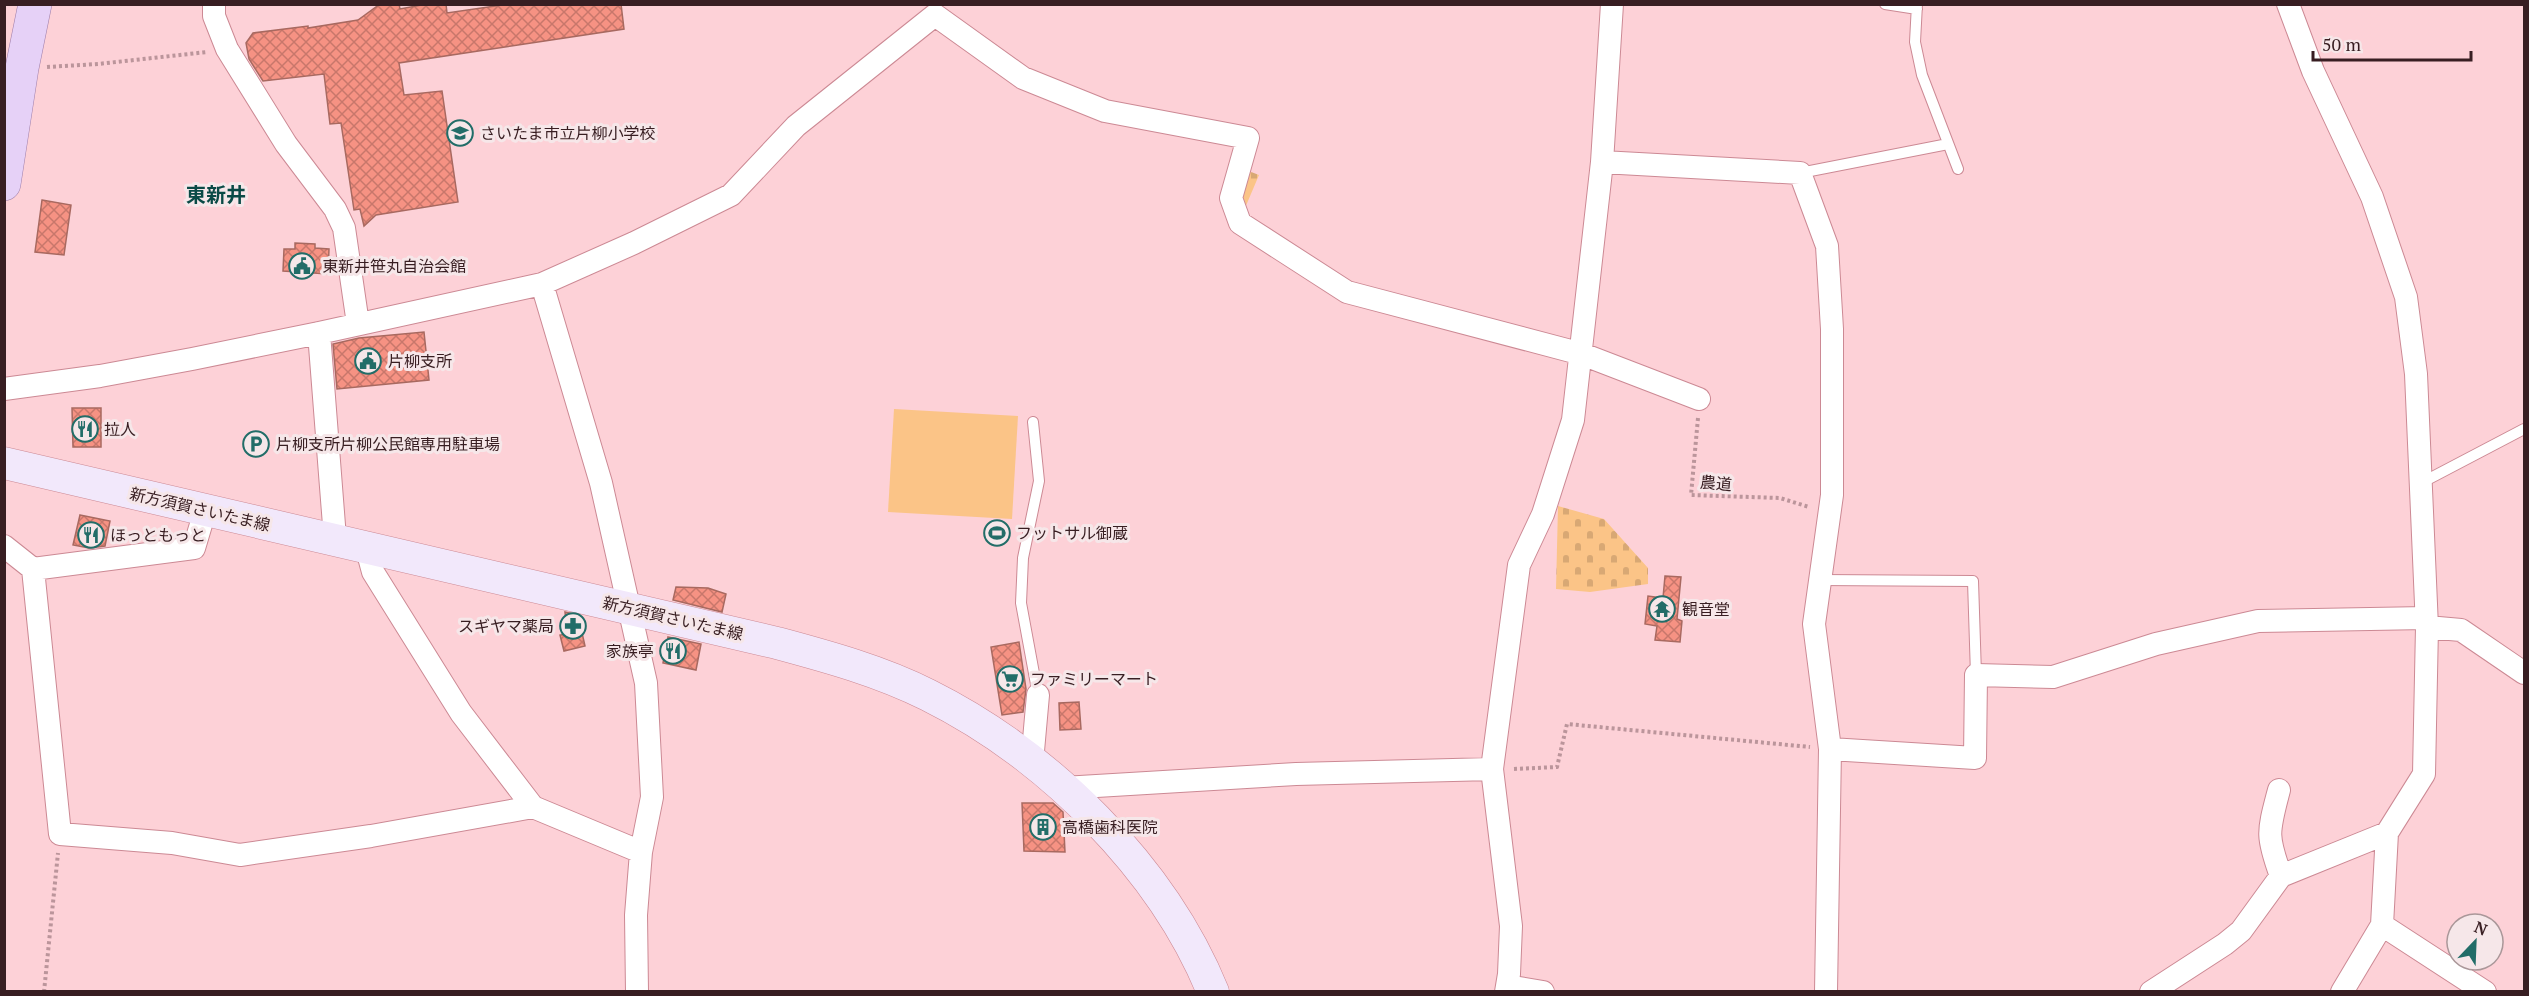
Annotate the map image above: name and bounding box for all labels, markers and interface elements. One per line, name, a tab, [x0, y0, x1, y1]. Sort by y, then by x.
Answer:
scale bar	[2313, 24, 2470, 62]
text: 50 m	[2322, 32, 2362, 56]
school or university icon: さいたま市立片柳小学校	[445, 118, 475, 148]
place label: さいたま市立片柳小学校	[480, 122, 656, 144]
district label: 東新井	[186, 181, 246, 208]
public building icon: 東新井笹丸自治会館	[287, 251, 317, 281]
place label: 東新井笹丸自治会館	[322, 255, 466, 277]
public building icon: 片柳支所	[353, 346, 383, 376]
place label: 片柳支所	[388, 350, 452, 372]
restaurant icon: 拉人	[70, 414, 100, 444]
place label: 拉人	[104, 418, 136, 440]
parking icon: 片柳支所片柳公民館専用駐車場	[241, 429, 271, 459]
place label: 片柳支所片柳公民館専用駐車場	[276, 433, 500, 455]
street label: 農道	[1699, 471, 1733, 495]
street label: 新方須賀さいたま線	[128, 482, 272, 536]
sports icon: フットサル御蔵	[982, 518, 1012, 548]
restaurant icon: ほっともっと	[76, 520, 106, 550]
place label: フットサル御蔵	[1016, 522, 1128, 544]
place label: ほっともっと	[110, 524, 206, 546]
street label: 新方須賀さいたま線	[601, 591, 745, 645]
temple icon: 観音堂	[1647, 594, 1677, 624]
place label: 観音堂	[1682, 598, 1730, 620]
pharmacy icon: スギヤマ薬局	[558, 611, 588, 641]
place label: スギヤマ薬局	[458, 615, 554, 637]
restaurant icon: 家族亭	[658, 636, 688, 666]
place label: 家族亭	[606, 640, 654, 662]
supermarket icon: ファミリーマート	[995, 664, 1025, 694]
place label: ファミリーマート	[1030, 668, 1158, 690]
building icon: 高橋歯科医院	[1028, 812, 1058, 842]
place label: 高橋歯科医院	[1062, 816, 1158, 838]
north arrow	[2445, 912, 2505, 972]
text: N	[2471, 916, 2491, 941]

